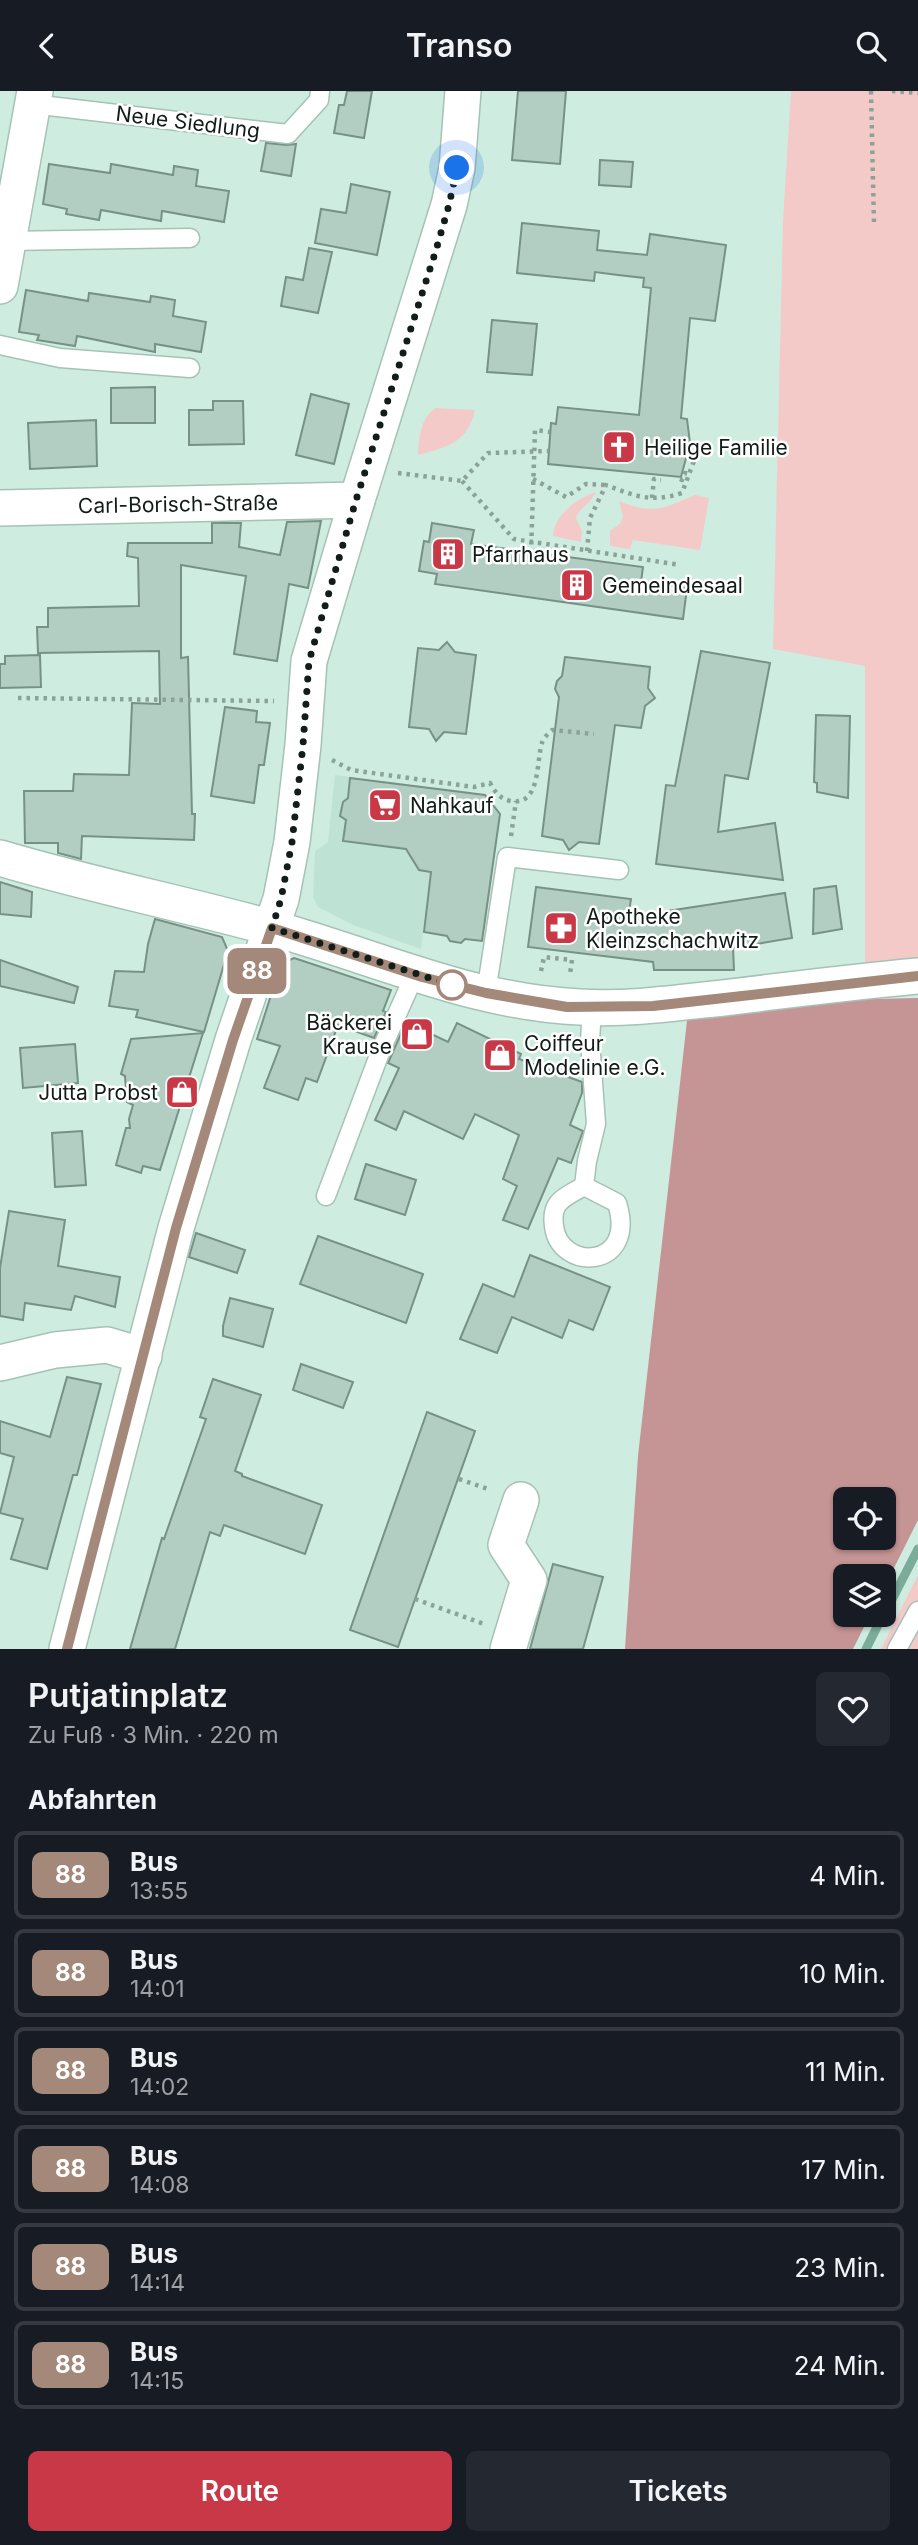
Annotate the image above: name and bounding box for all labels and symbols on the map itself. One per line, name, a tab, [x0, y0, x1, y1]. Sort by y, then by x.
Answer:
street label: Neue Siedlung	[114, 101, 262, 143]
your location	[439, 150, 474, 185]
church icon: Heilige Familie	[600, 428, 638, 466]
place label: Heilige Familie	[644, 435, 788, 460]
street label: Carl-Borisch-Straße	[78, 490, 278, 518]
building icon: Pfarrhaus	[429, 535, 467, 573]
place label: Pfarrhaus	[472, 542, 569, 567]
building icon: Gemeindesaal	[558, 566, 596, 604]
place label: Gemeindesaal	[602, 573, 743, 598]
supermarket icon: Nahkauf	[366, 786, 404, 824]
place label: Nahkauf	[410, 793, 494, 818]
place label: Apotheke Kleinzschachwitz	[586, 904, 759, 953]
pharmacy icon: Apotheke Kleinzschachwitz	[542, 909, 580, 947]
line badge: 88	[226, 948, 288, 994]
unlabelled marker	[437, 970, 467, 1000]
place label: Bäckerei Krause	[306, 1010, 392, 1059]
shop icon: Bäckerei Krause	[398, 1015, 436, 1053]
place label: Coiffeur Modelinie e.G.	[524, 1031, 666, 1080]
shop icon: Coiffeur Modelinie e.G.	[481, 1036, 519, 1074]
shop icon: Jutta Probst	[163, 1073, 201, 1111]
place label: Jutta Probst	[38, 1080, 158, 1105]

